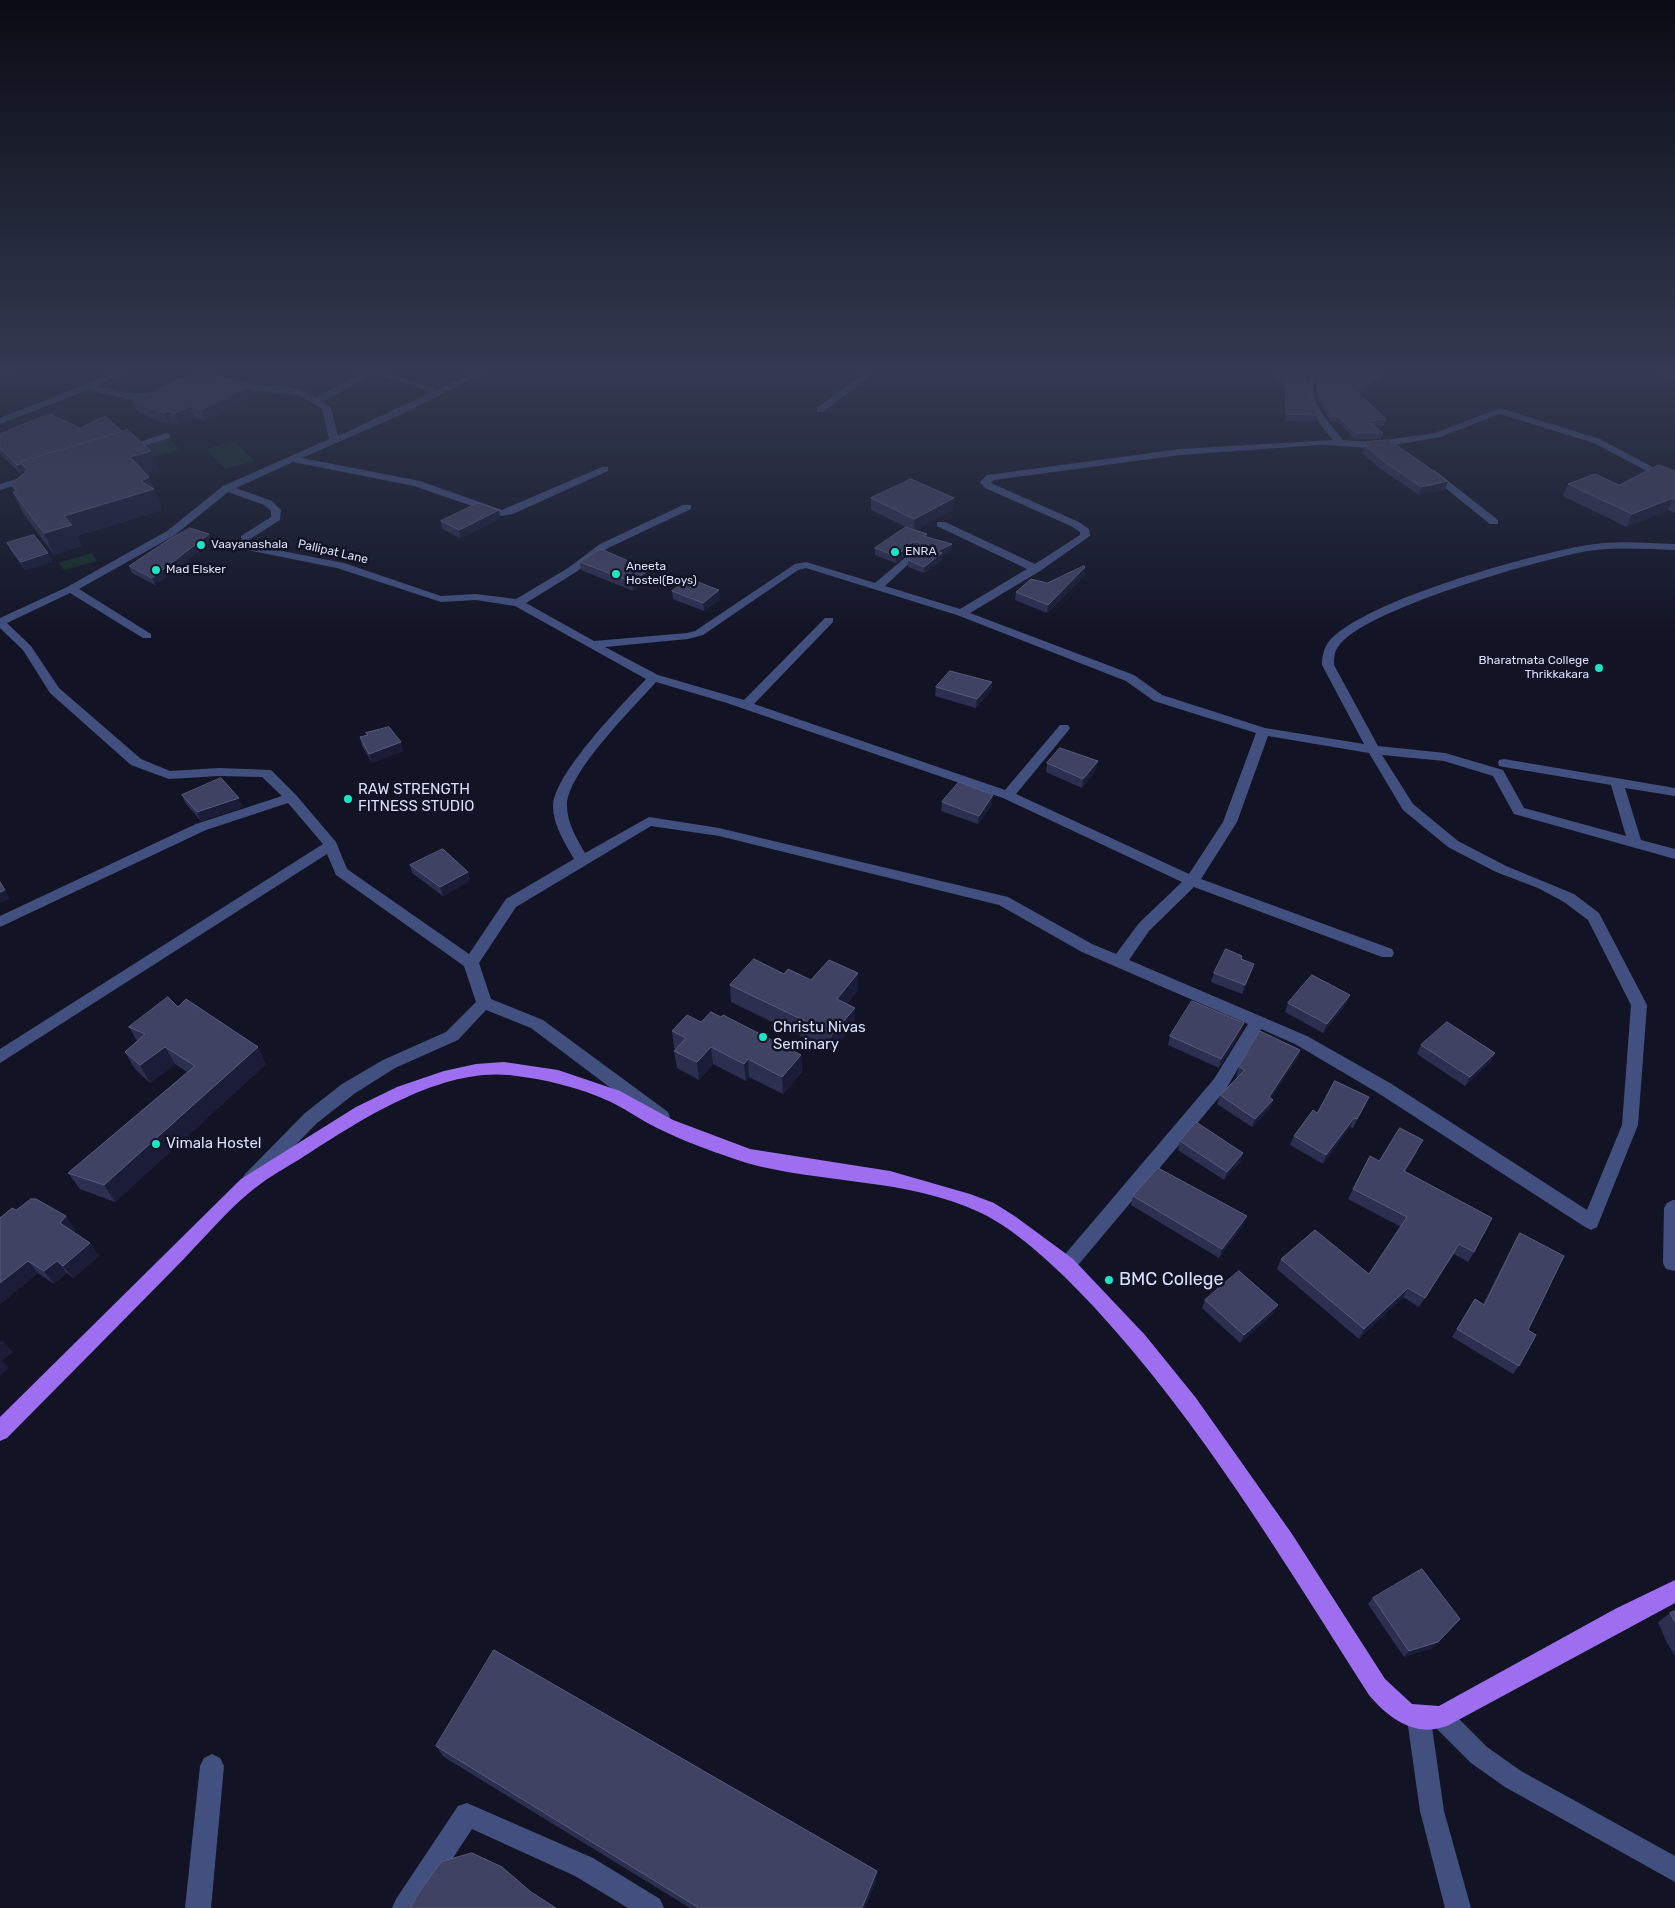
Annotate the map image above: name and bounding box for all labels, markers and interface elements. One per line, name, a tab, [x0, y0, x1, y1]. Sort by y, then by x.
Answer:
street label: Pallipat Lane	[296, 537, 370, 567]
place label: Vaayanashala	[211, 538, 288, 552]
marker: Vaayanashala	[195, 539, 207, 551]
place label: ENRA	[905, 545, 937, 559]
marker: ENRA	[889, 546, 901, 558]
place label: Aneeta Hostel(Boys)	[626, 560, 697, 588]
place label: Mad Elsker	[166, 563, 226, 577]
marker: Mad Elsker	[150, 564, 162, 576]
marker: Aneeta Hostel(Boys)	[610, 568, 622, 580]
place label: Bharatmata College Thrikkakara	[1479, 654, 1589, 682]
marker: Bharatmata College Thrikkakara	[1593, 662, 1605, 674]
place label: RAW STRENGTH FITNESS STUDIO	[358, 781, 474, 816]
marker: RAW STRENGTH FITNESS STUDIO	[342, 793, 354, 805]
place label: Christu Nivas Seminary	[773, 1019, 866, 1054]
marker: Christu Nivas Seminary	[757, 1031, 769, 1043]
place label: Vimala Hostel	[166, 1135, 261, 1153]
marker: Vimala Hostel	[150, 1138, 162, 1150]
place label: BMC College	[1119, 1269, 1224, 1291]
marker: BMC College	[1103, 1274, 1115, 1286]

